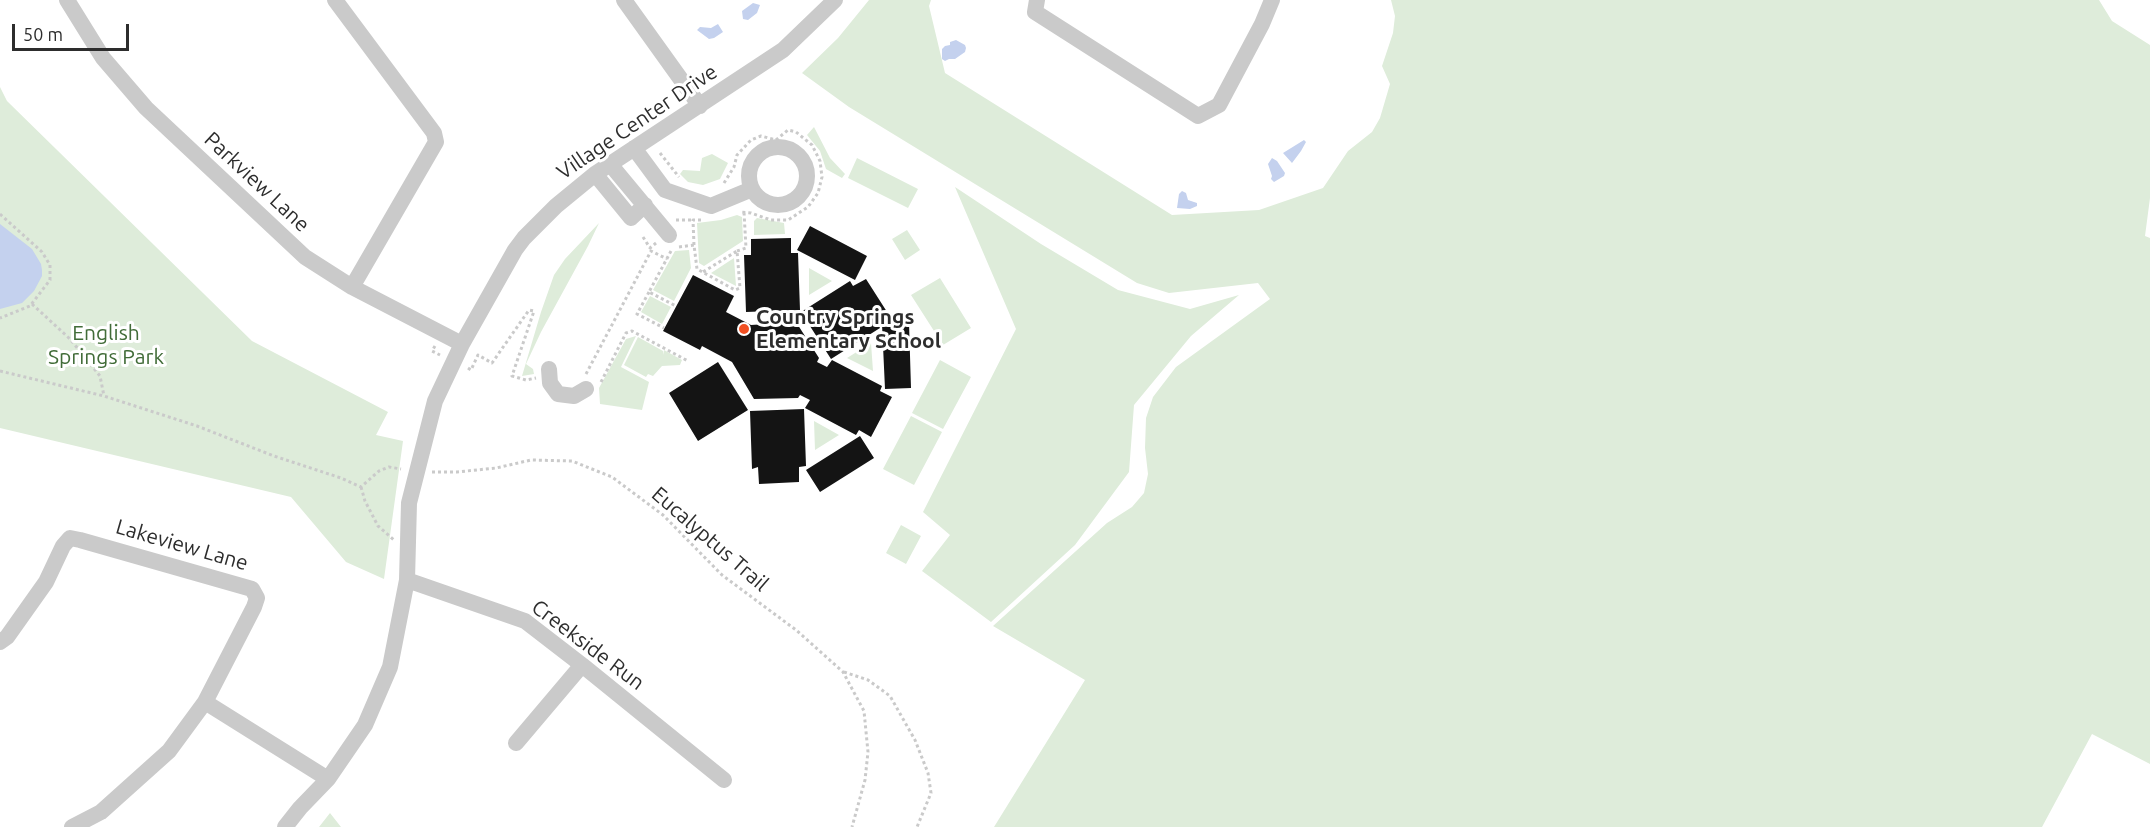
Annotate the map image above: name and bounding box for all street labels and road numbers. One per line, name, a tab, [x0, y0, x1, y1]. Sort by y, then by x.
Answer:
street label: Village Center Drive	[552, 59, 722, 185]
street label: Parkview Lane	[199, 127, 315, 237]
street label: Eucalyptus Trail	[646, 481, 774, 597]
street label: Lakeview Lane	[113, 514, 251, 576]
street label: Creekside Run	[527, 594, 649, 696]

